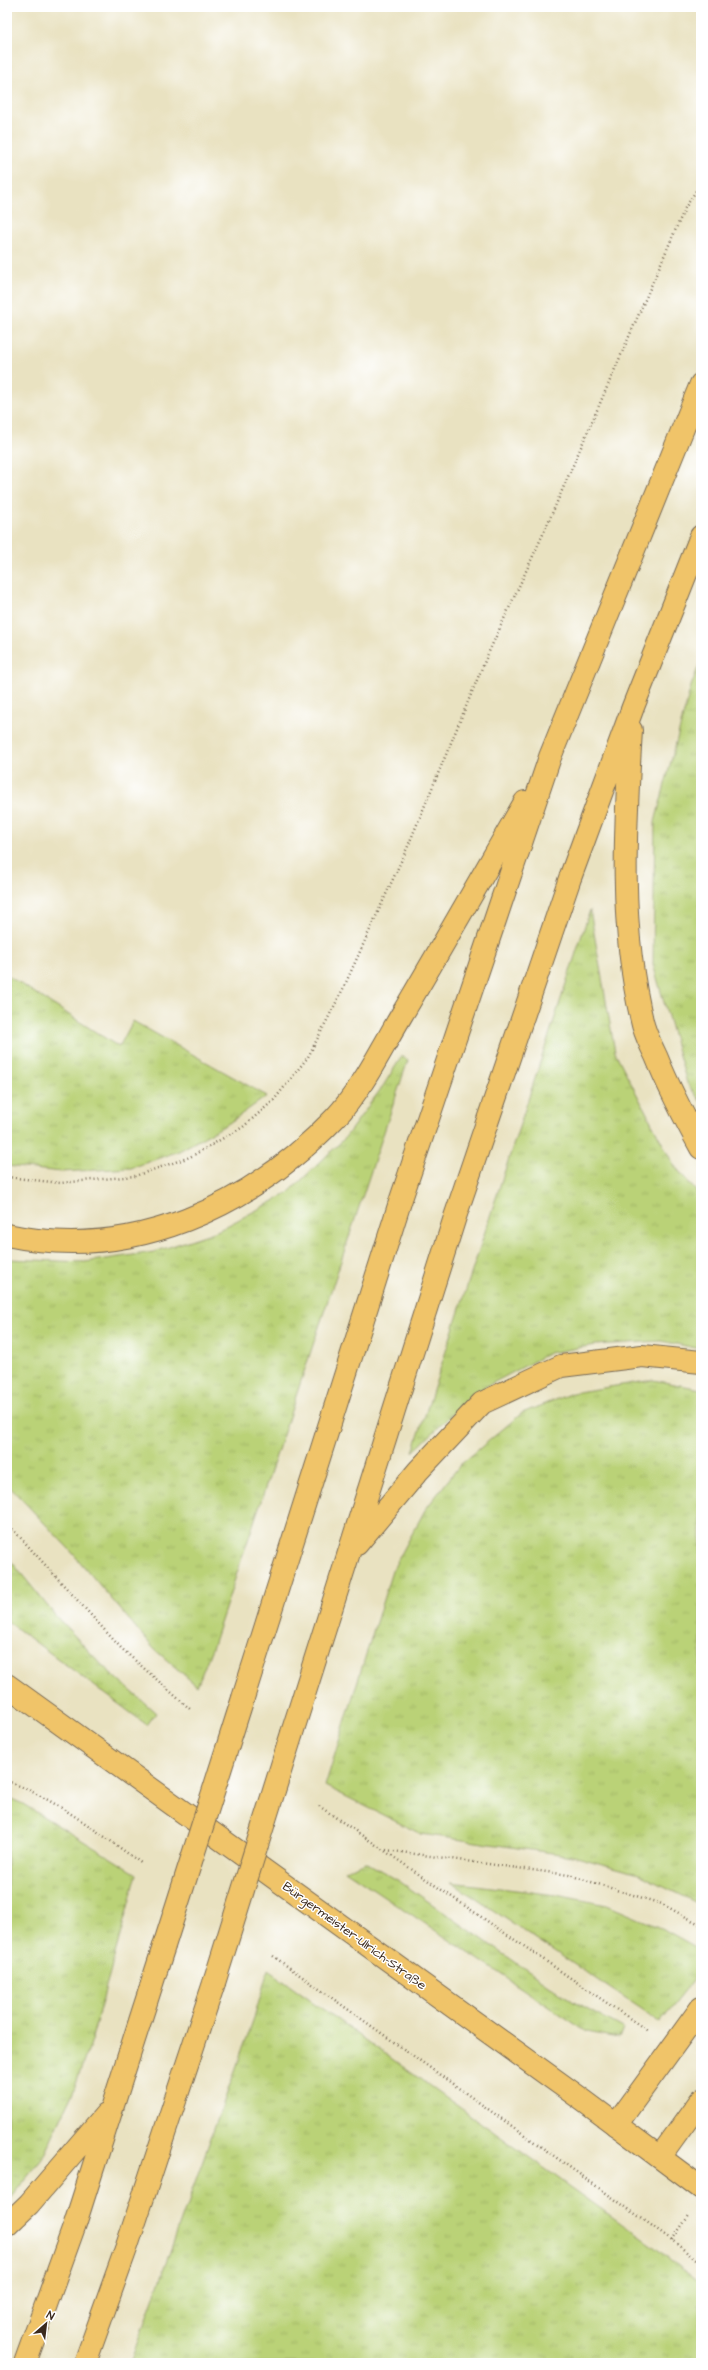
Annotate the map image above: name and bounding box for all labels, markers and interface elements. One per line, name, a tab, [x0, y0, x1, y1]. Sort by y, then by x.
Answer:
street label: Bürgermeister-Ulrich-Straße	[278, 1877, 430, 1995]
north arrow	[26, 2304, 66, 2344]
text: N	[44, 2307, 57, 2324]

